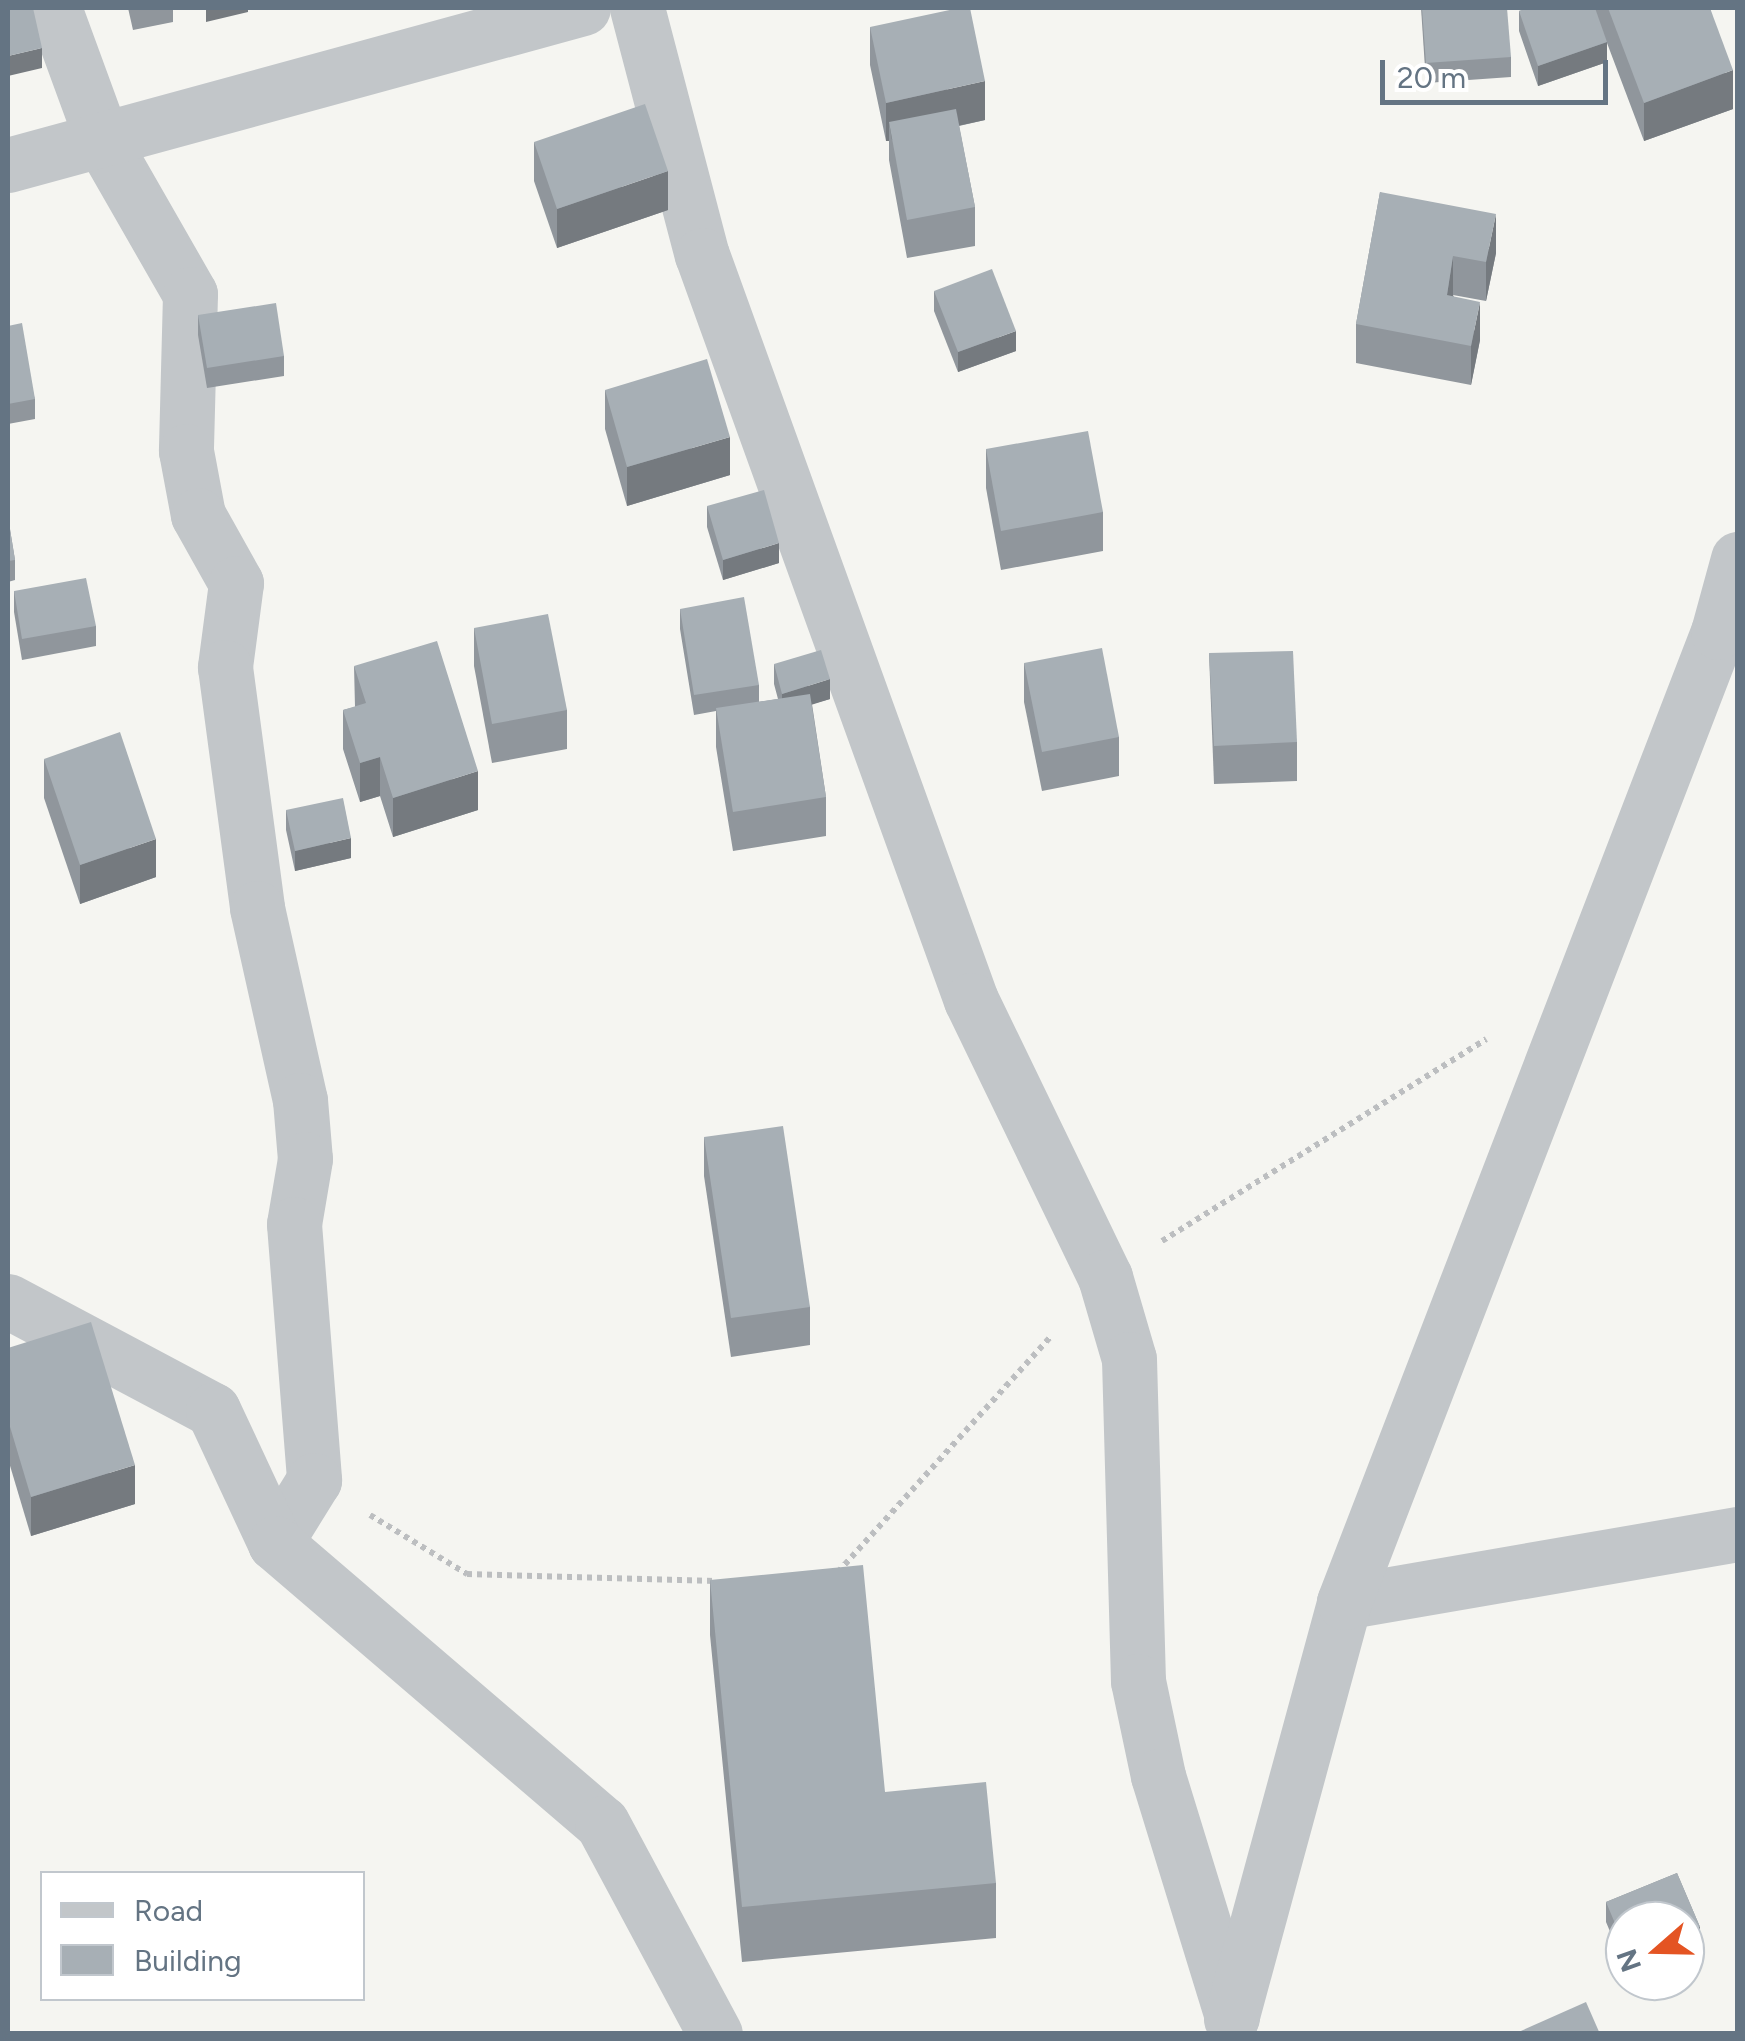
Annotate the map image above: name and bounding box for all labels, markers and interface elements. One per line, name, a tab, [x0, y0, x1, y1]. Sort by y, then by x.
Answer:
scale bar	[1385, 40, 1612, 102]
text: 20 m	[1397, 59, 1466, 96]
legend	[40, 1871, 365, 2001]
text: Road	[134, 1892, 203, 1929]
north arrow	[1605, 1901, 1705, 2001]
text: Building	[134, 1942, 242, 1979]
text: N	[1609, 1945, 1648, 1977]

